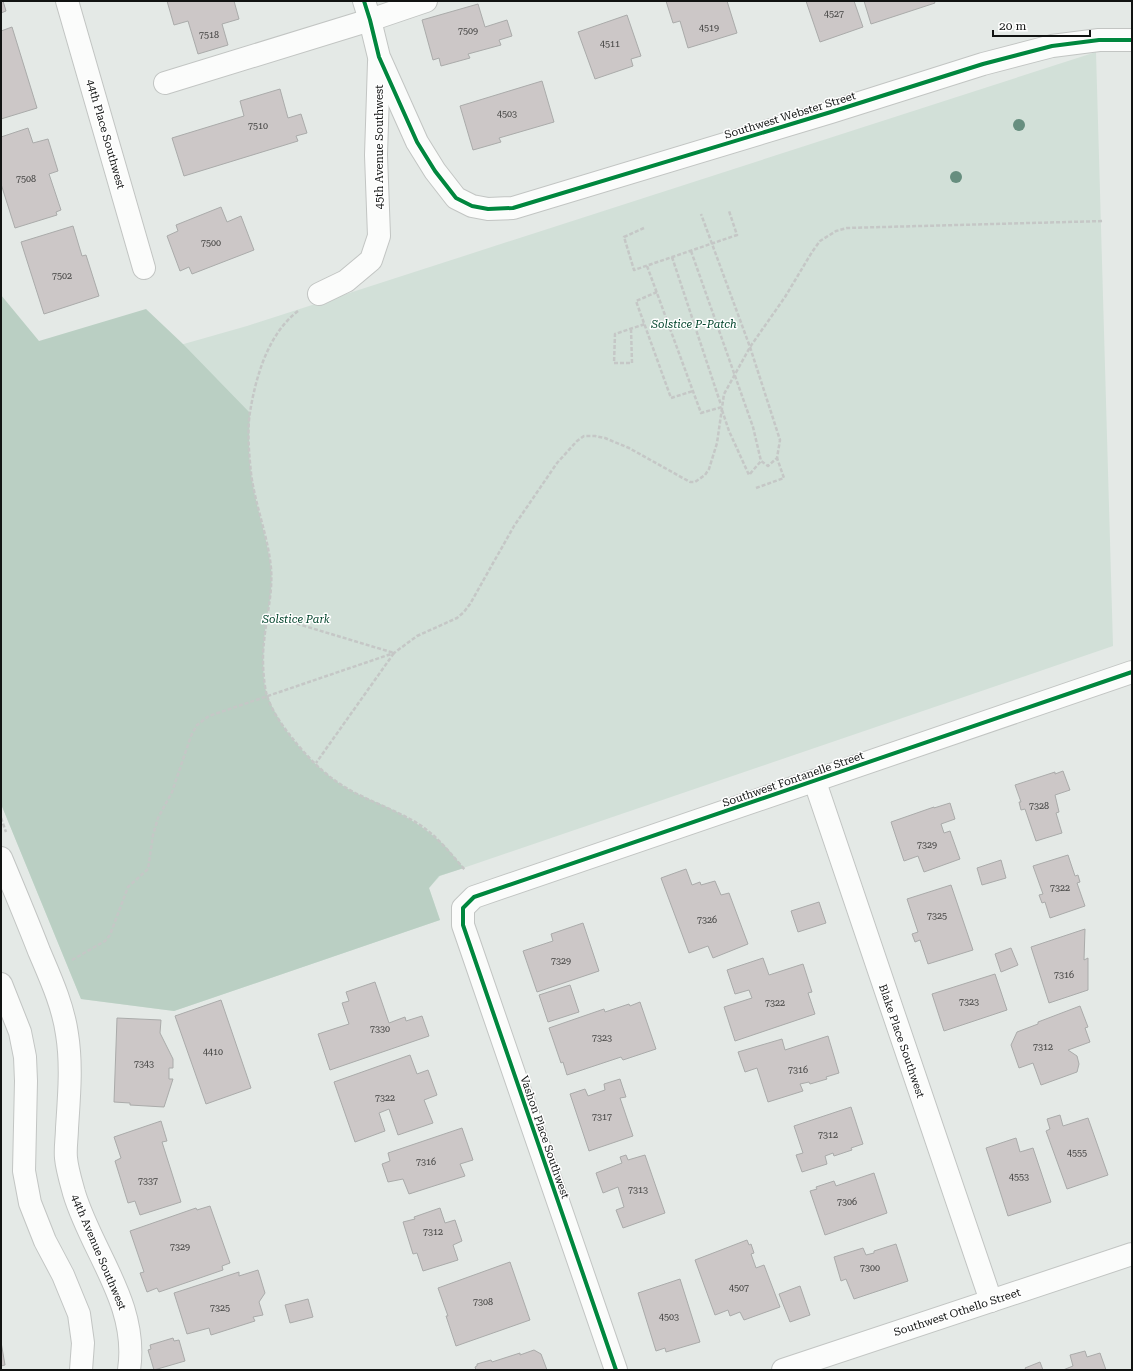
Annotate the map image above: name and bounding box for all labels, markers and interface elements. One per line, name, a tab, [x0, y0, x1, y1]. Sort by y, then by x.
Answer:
house number: 4527	[824, 9, 844, 19]
scale bar	[993, 12, 1090, 38]
text: 20 m	[999, 19, 1026, 33]
house number: 4519	[699, 23, 719, 33]
house number: 7509	[458, 26, 478, 36]
house number: 7518	[199, 30, 219, 40]
house number: 4511	[600, 39, 620, 49]
street label: 44th Place Southwest	[84, 78, 127, 190]
street label: 45th Avenue Southwest	[373, 85, 386, 209]
street label: Southwest Webster Street	[723, 89, 857, 142]
house number: 4503	[497, 109, 517, 119]
house number: 7510	[248, 121, 268, 131]
house number: 7508	[16, 174, 36, 184]
house number: 7500	[201, 238, 221, 248]
house number: 7502	[52, 271, 72, 281]
park label: Solstice P-Patch	[650, 318, 737, 331]
park label: Solstice Park	[261, 613, 330, 626]
street label: Southwest Fontanelle Street	[721, 749, 866, 810]
house number: 7328	[1029, 801, 1049, 811]
house number: 7329	[917, 840, 937, 850]
house number: 7322	[1050, 883, 1070, 893]
house number: 7325	[927, 911, 947, 921]
house number: 7326	[697, 915, 717, 925]
house number: 7329	[551, 956, 571, 966]
house number: 7316	[1054, 970, 1074, 980]
street label: Blake Place Southwest	[876, 983, 927, 1100]
house number: 7323	[959, 997, 979, 1007]
house number: 7322	[765, 998, 785, 1008]
house number: 7330	[370, 1024, 390, 1034]
house number: 7323	[592, 1033, 612, 1043]
house number: 7312	[1033, 1042, 1053, 1052]
house number: 4410	[203, 1047, 223, 1057]
house number: 7343	[134, 1059, 154, 1069]
house number: 7316	[788, 1065, 808, 1075]
street label: Vashon Place Southwest	[517, 1074, 572, 1200]
house number: 7322	[375, 1093, 395, 1103]
house number: 7317	[592, 1112, 612, 1122]
house number: 7312	[818, 1130, 838, 1140]
house number: 4555	[1067, 1148, 1087, 1158]
house number: 7316	[416, 1157, 436, 1167]
house number: 4553	[1009, 1172, 1029, 1182]
house number: 7337	[138, 1176, 158, 1186]
house number: 7313	[628, 1185, 648, 1195]
street label: 44th Avenue Southwest	[68, 1192, 129, 1312]
house number: 7306	[837, 1197, 857, 1207]
house number: 7312	[423, 1227, 443, 1237]
house number: 7329	[170, 1242, 190, 1252]
house number: 7300	[860, 1263, 880, 1273]
house number: 4507	[729, 1283, 749, 1293]
street label: Southwest Othello Street	[892, 1286, 1022, 1339]
house number: 7308	[473, 1297, 493, 1307]
house number: 7325	[210, 1303, 230, 1313]
house number: 4503	[659, 1312, 679, 1322]

